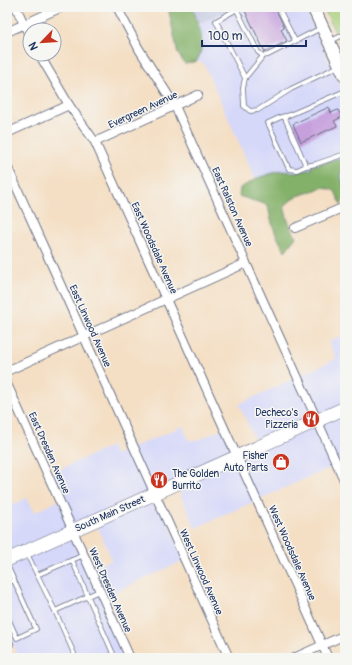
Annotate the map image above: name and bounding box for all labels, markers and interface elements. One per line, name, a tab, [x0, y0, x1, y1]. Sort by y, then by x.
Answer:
north arrow	[22, 22, 62, 62]
scale bar	[202, 22, 306, 48]
text: 100 m	[208, 29, 243, 44]
text: N	[26, 39, 41, 52]
street label: Evergreen Avenue	[107, 89, 180, 131]
street label: East Ralston Avenue	[209, 165, 255, 249]
street label: East Woodsdale Avenue	[128, 200, 180, 296]
street label: East Linwood Avenue	[66, 283, 114, 369]
place label: Decheco's Pizzeria	[255, 407, 299, 431]
restaurant icon: Decheco's Pizzeria	[301, 409, 321, 429]
street label: East Dresden Avenue	[26, 410, 72, 496]
place label: Fisher Auto Parts	[223, 450, 269, 474]
shop icon: Fisher Auto Parts	[271, 452, 291, 472]
place label: The Golden Burrito	[172, 468, 219, 492]
restaurant icon: The Golden Burrito	[149, 470, 169, 490]
street label: South Main Street	[73, 493, 148, 535]
street label: West Woodsdale Avenue	[266, 504, 318, 602]
street label: West Linwood Avenue	[177, 527, 225, 617]
street label: West Dresden Avenue	[86, 546, 134, 634]

